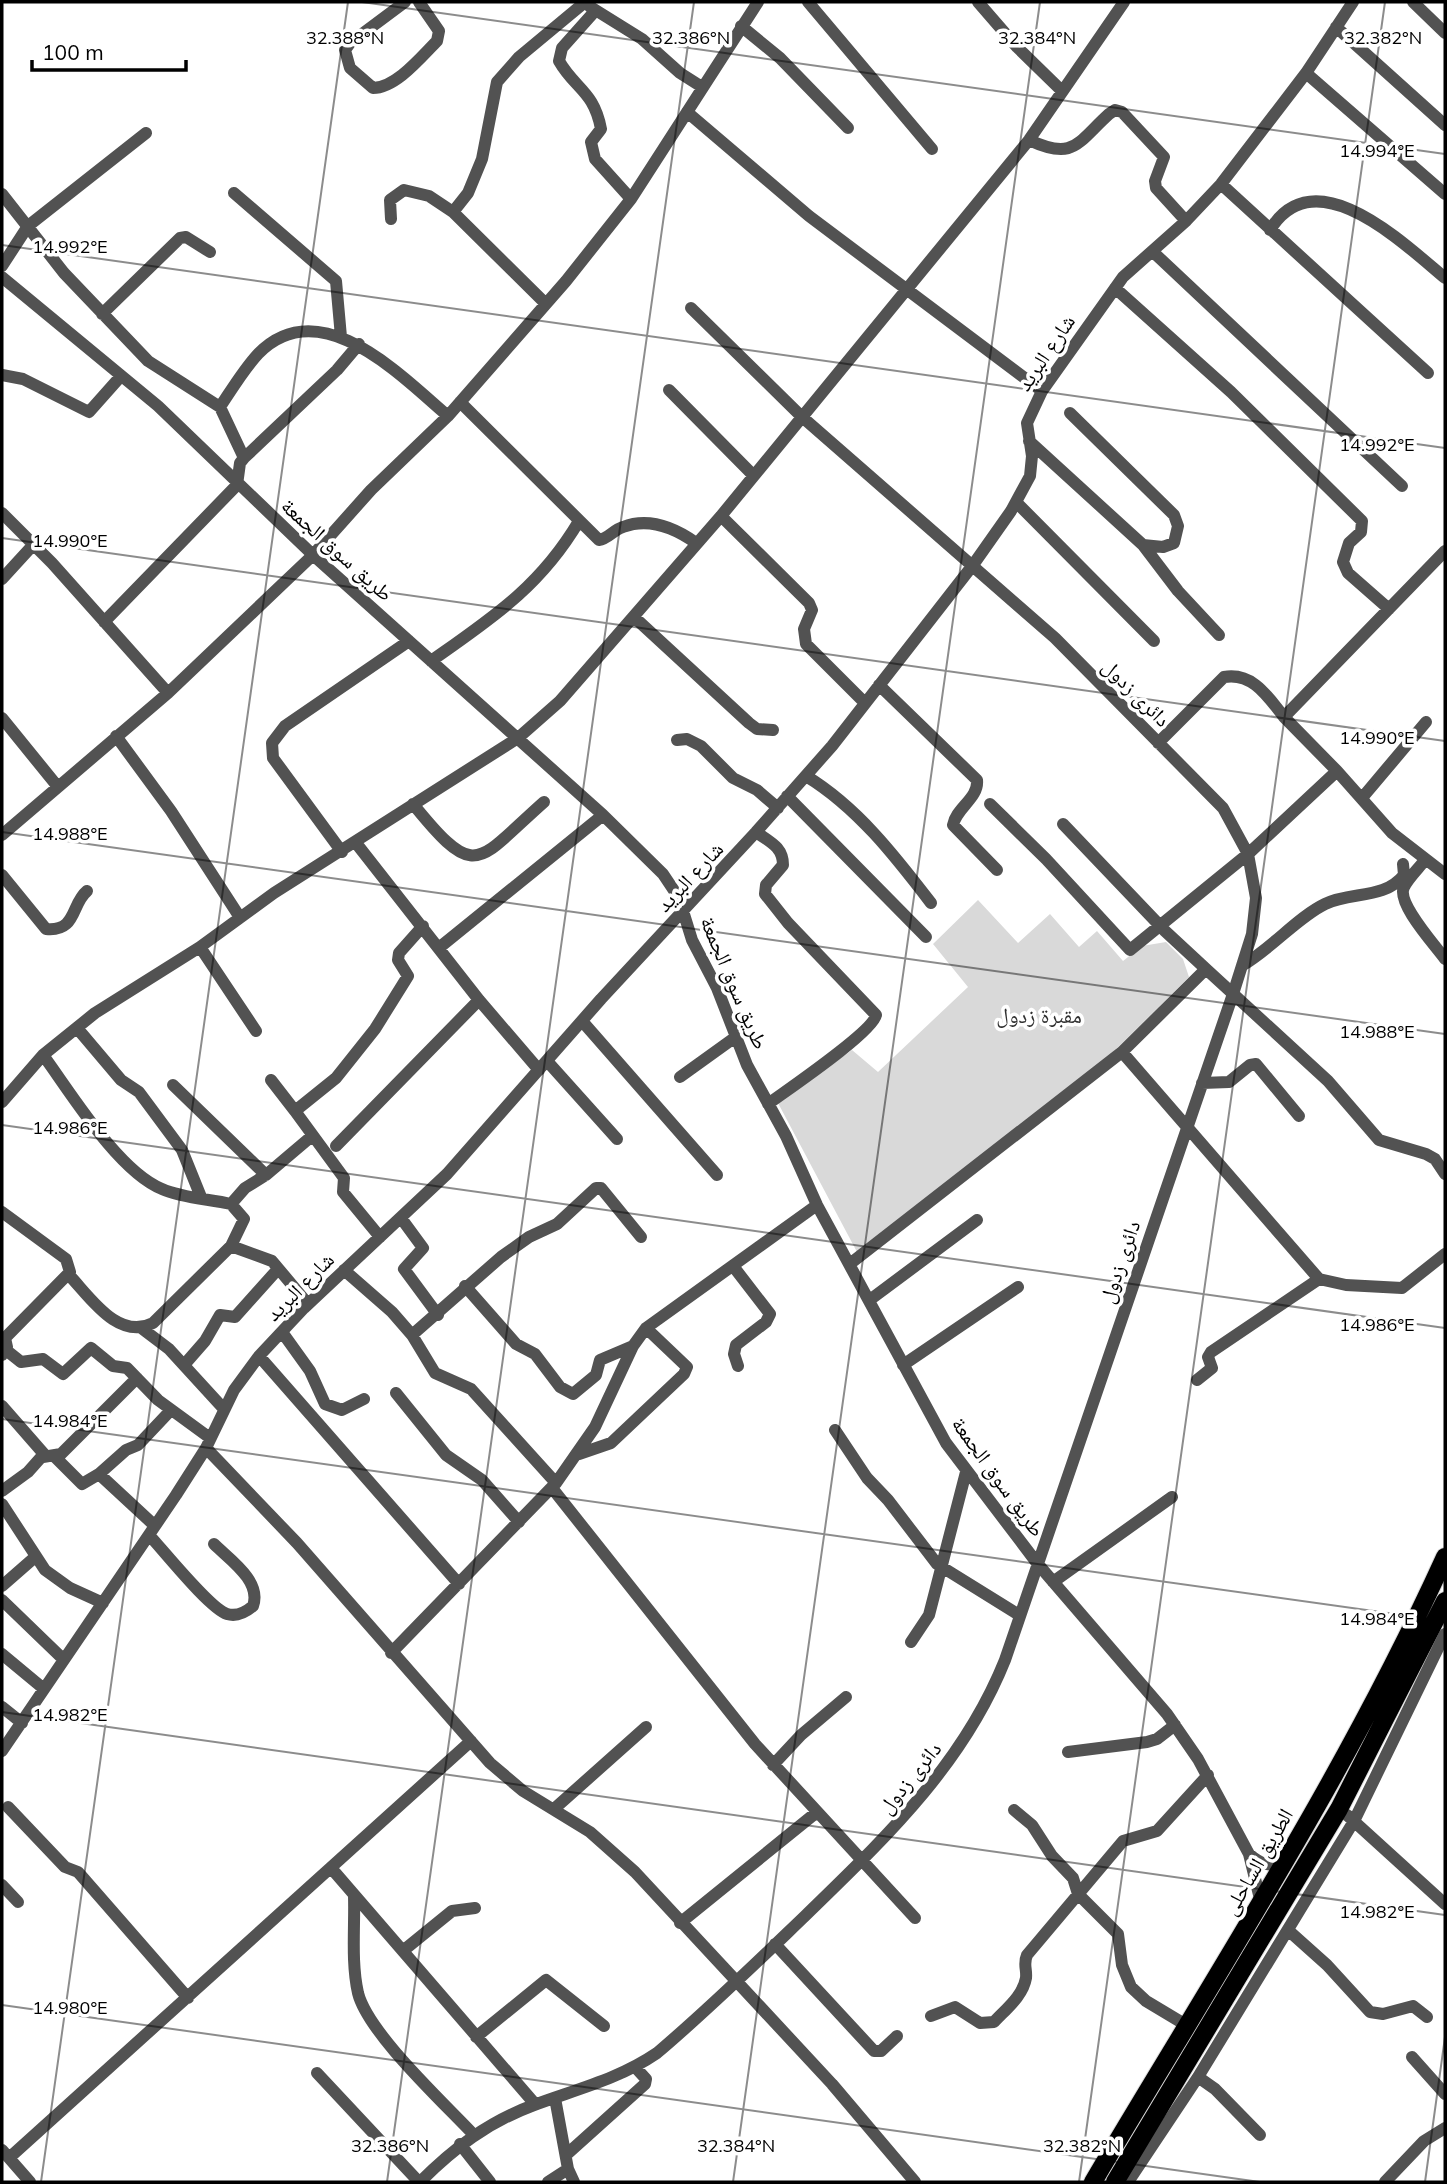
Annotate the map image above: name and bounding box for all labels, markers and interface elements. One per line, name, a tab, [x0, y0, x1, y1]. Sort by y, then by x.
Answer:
text: 32.388°N	[306, 26, 384, 49]
text: 32.386°N	[652, 26, 730, 49]
text: 32.384°N	[998, 26, 1076, 49]
text: 32.382°N	[1344, 26, 1422, 49]
scale bar	[32, 28, 186, 72]
text: 100 m	[42, 39, 104, 65]
text: 14.994°E	[1339, 139, 1415, 162]
text: 14.992°E	[32, 235, 108, 258]
street label: شارع البريد	[1010, 309, 1081, 396]
text: 14.992°E	[1339, 433, 1415, 456]
street label: طريق سوق الجمعة	[276, 492, 399, 607]
text: 14.990°E	[32, 529, 108, 552]
street label: دائرى زدول	[1097, 653, 1176, 732]
text: 14.990°E	[1339, 726, 1415, 749]
text: 14.988°E	[32, 822, 108, 845]
street label: شارع البريد	[650, 836, 729, 918]
street label: طريق سوق الجمعة	[694, 912, 775, 1053]
park label: مقبرة زدول	[996, 1002, 1082, 1028]
text: 14.988°E	[1339, 1020, 1415, 1043]
text: 14.986°E	[32, 1116, 108, 1139]
street label: دائرى زدول	[1093, 1217, 1145, 1306]
street label: شارع البريد	[259, 1246, 340, 1327]
text: 14.986°E	[1339, 1313, 1415, 1336]
text: 14.984°E	[32, 1409, 108, 1432]
street label: طريق سوق الجمعة	[946, 1412, 1051, 1542]
text: 14.984°E	[1339, 1607, 1415, 1630]
text: 14.982°E	[32, 1703, 108, 1726]
street label: دائرى زدول	[872, 1736, 946, 1819]
street label: الطريق الساحلى	[1216, 1803, 1299, 1920]
text: 14.982°E	[1339, 1900, 1415, 1923]
text: 14.980°E	[32, 1996, 108, 2019]
text: 32.386°N	[351, 2134, 429, 2157]
text: 32.384°N	[697, 2134, 775, 2157]
text: 32.382°N	[1043, 2134, 1121, 2157]

